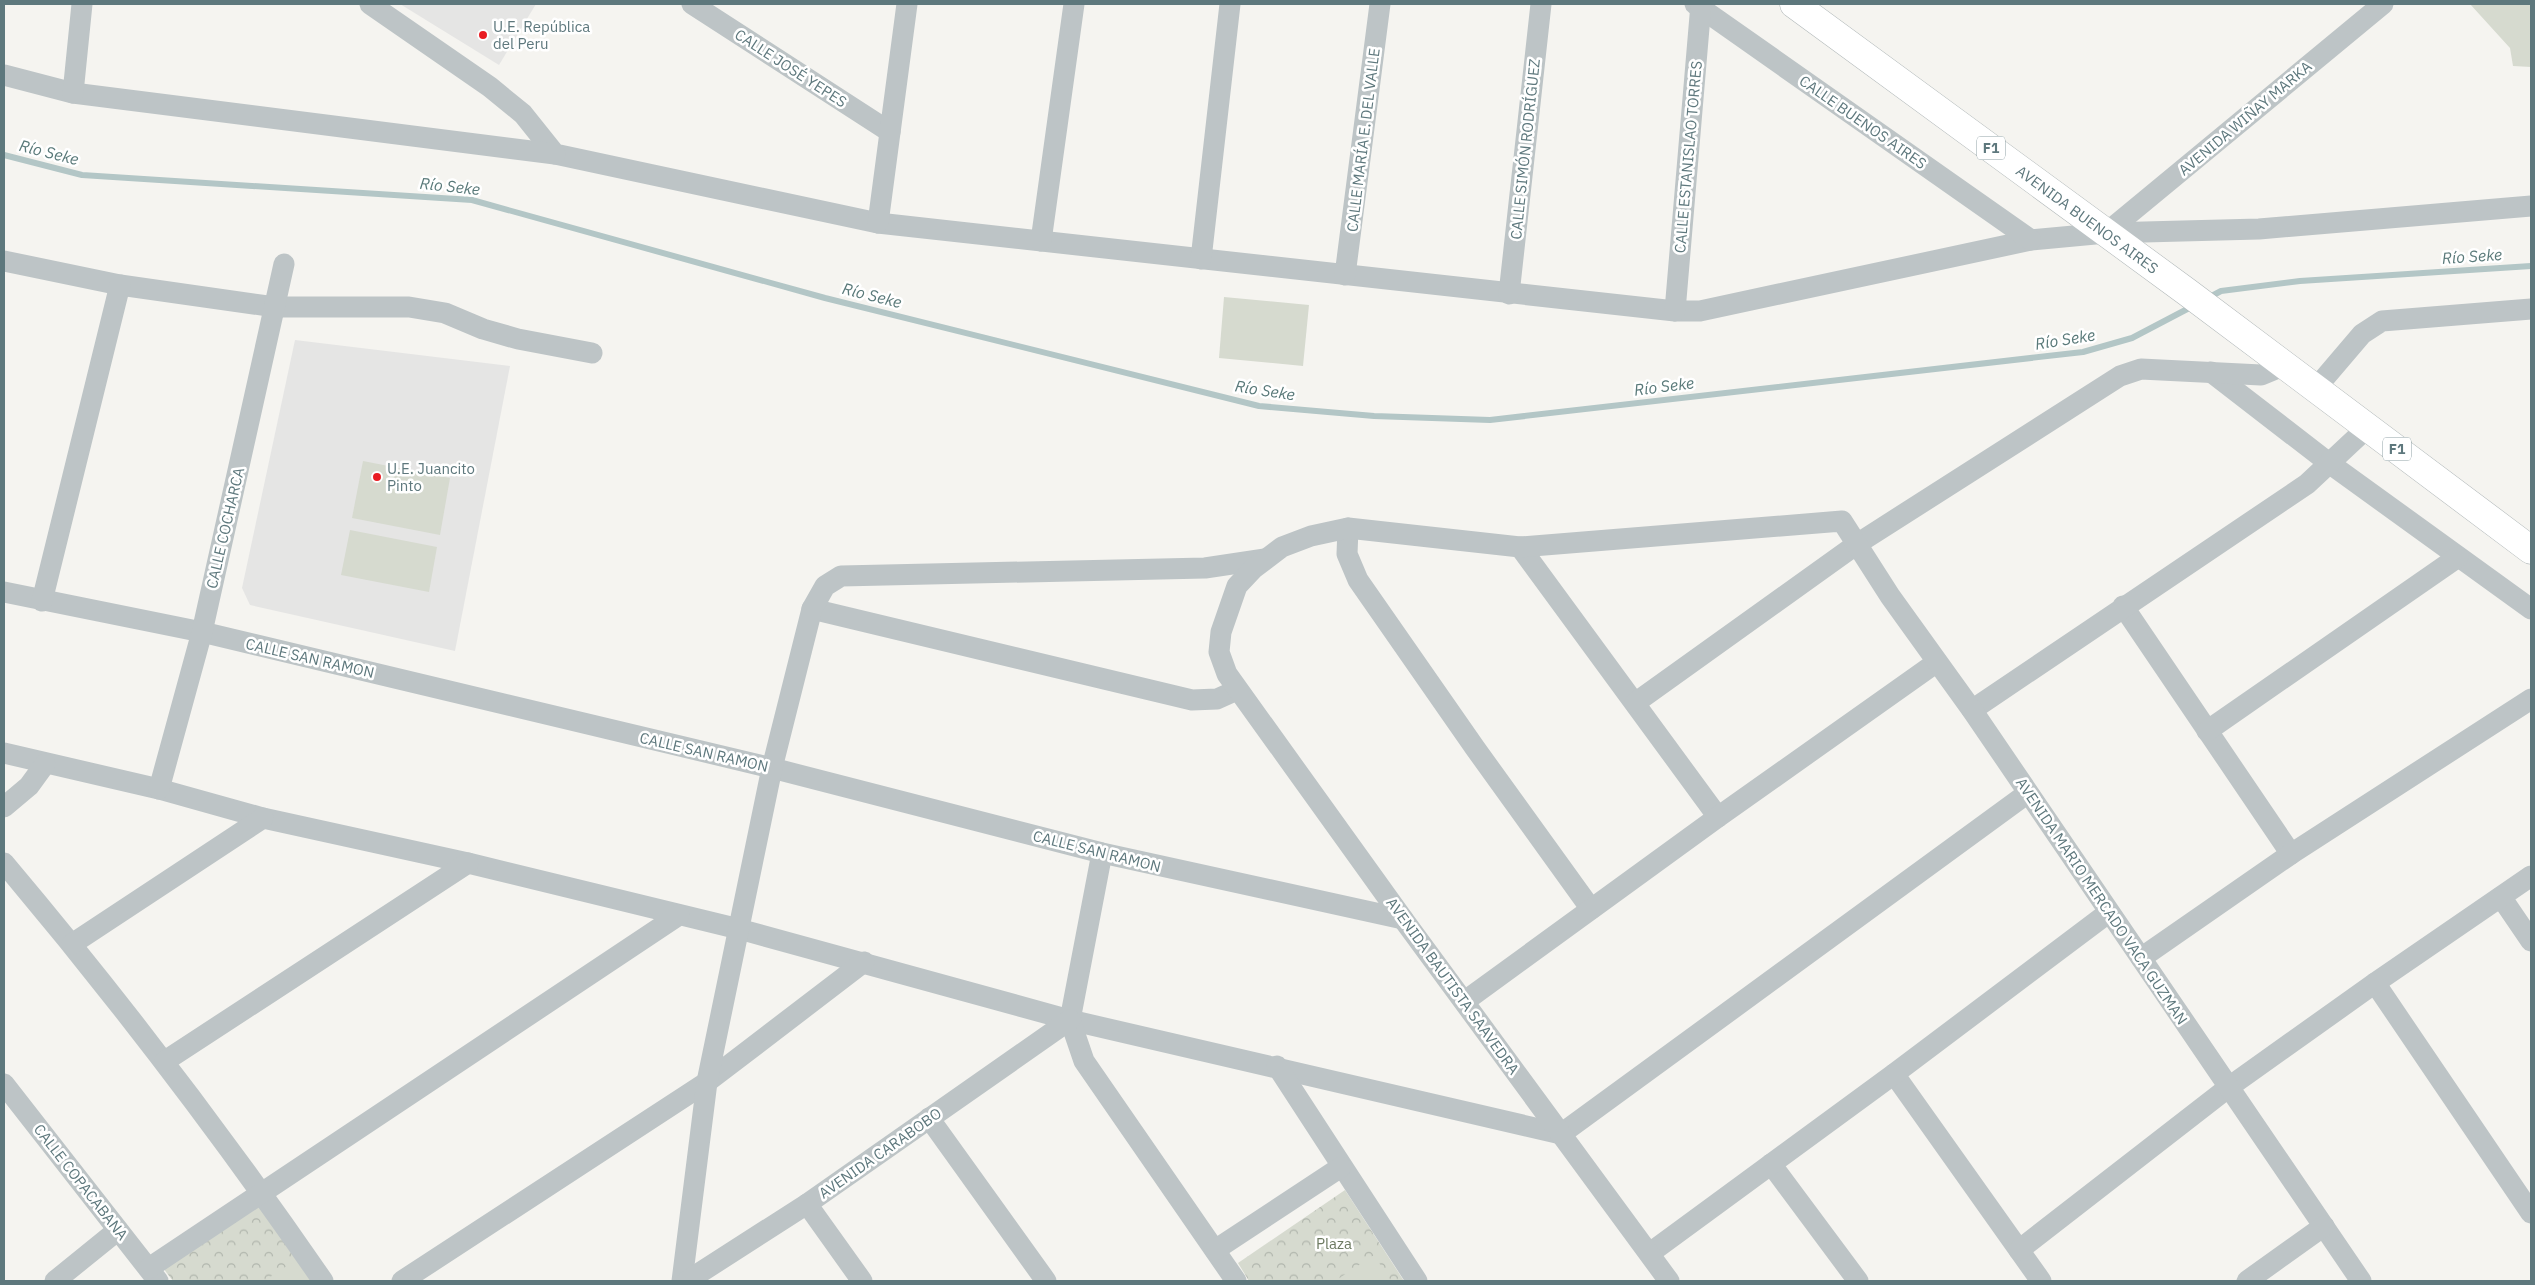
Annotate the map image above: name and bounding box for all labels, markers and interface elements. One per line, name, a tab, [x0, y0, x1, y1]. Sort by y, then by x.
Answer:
place label: U.E. República del Peru	[493, 17, 590, 53]
street label: CALLE JOSÉ YEPES	[731, 25, 851, 111]
marker: U.E. República del Peru	[477, 29, 489, 41]
street label: CALLE MARÍA E. DEL VALLE	[1342, 47, 1384, 233]
street label: AVENIDA WIÑAY MARKA	[2174, 56, 2316, 179]
street label: CALLE SIMÓN RODRÍGUEZ	[1506, 57, 1544, 240]
street label: CALLE ESTANISLAO TORRES	[1670, 60, 1706, 254]
street label: CALLE BUENOS AIRES	[1796, 71, 1930, 173]
water label: Río Seke	[17, 135, 81, 169]
road number: F1	[1977, 136, 2005, 160]
street label: AVENIDA BUENOS AIRES	[2013, 161, 2162, 278]
water label: Río Seke	[419, 173, 481, 199]
water label: Río Seke	[2441, 244, 2503, 268]
water label: Río Seke	[840, 278, 904, 312]
water label: Río Seke	[2034, 324, 2096, 354]
water label: Río Seke	[1633, 372, 1695, 400]
water label: Río Seke	[1234, 375, 1296, 405]
road number: F1	[2383, 438, 2411, 460]
place label: U.E. Juancito Pinto	[387, 459, 475, 495]
street label: CALLE COCHARCA	[202, 465, 248, 591]
marker: U.E. Juancito Pinto	[371, 471, 383, 483]
street label: CALLE SAN RAMON	[244, 634, 376, 682]
street label: CALLE SAN RAMON	[638, 728, 770, 776]
street label: AVENIDA MARIO MERCADO VACA GUZMAN	[2012, 774, 2192, 1028]
street label: CALLE SAN RAMON	[1031, 826, 1163, 876]
street label: AVENIDA BAUTISTA SAAVEDRA	[1382, 894, 1524, 1079]
street label: AVENIDA CARABOBO	[815, 1103, 945, 1203]
street label: CALLE COPACABANA	[30, 1120, 132, 1244]
park label: Plaza	[1316, 1234, 1352, 1253]

